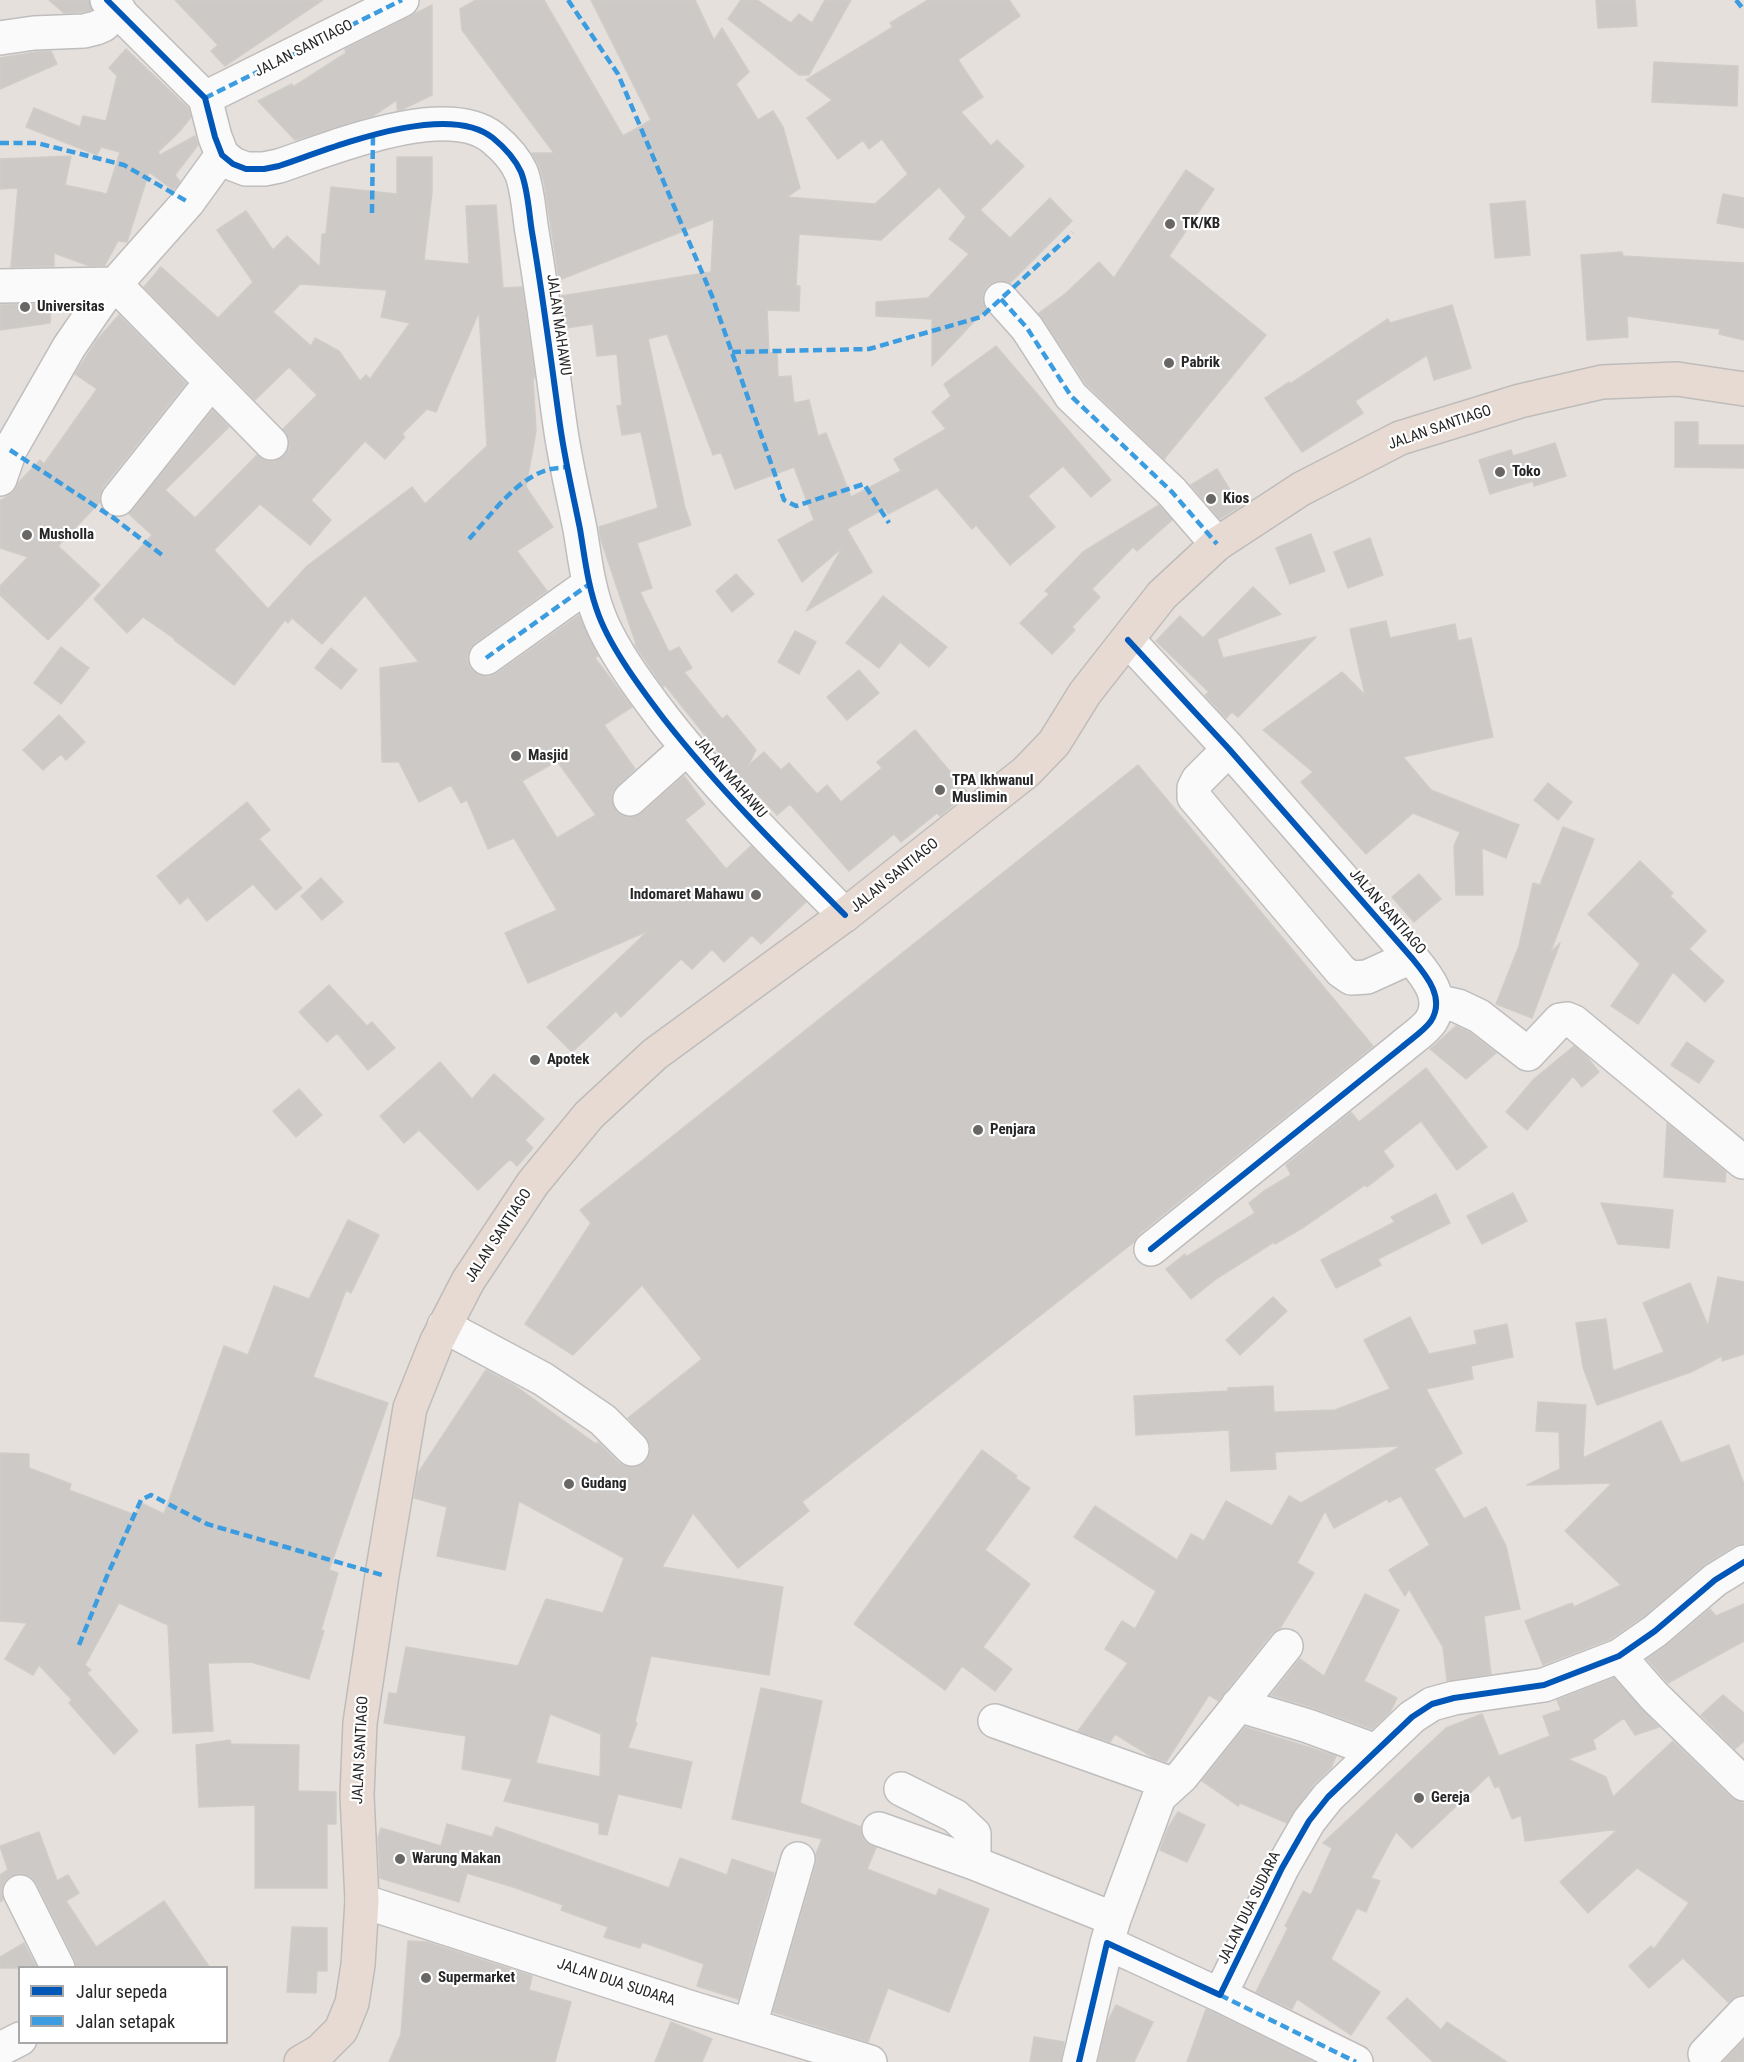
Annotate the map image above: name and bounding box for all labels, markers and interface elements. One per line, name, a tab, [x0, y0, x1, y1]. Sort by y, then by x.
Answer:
street label: JALAN SANTIAGO	[252, 16, 356, 82]
place label: TK/KB	[1182, 215, 1220, 233]
marker: TK/KB	[1163, 217, 1177, 231]
street label: JALAN MAHAWU	[542, 273, 574, 377]
place label: Universitas	[37, 298, 105, 316]
marker: Universitas	[18, 300, 32, 314]
place label: Pabrik	[1181, 354, 1220, 372]
marker: Pabrik	[1162, 356, 1176, 370]
street label: JALAN SANTIAGO	[1386, 402, 1494, 454]
place label: Toko	[1512, 463, 1541, 481]
marker: Toko	[1493, 465, 1507, 479]
place label: Kios	[1223, 490, 1249, 508]
marker: Kios	[1204, 492, 1218, 506]
place label: Musholla	[39, 526, 94, 544]
marker: Musholla	[20, 528, 34, 542]
street label: JALAN MAHAWU	[690, 734, 770, 822]
place label: Masjid	[528, 747, 568, 765]
marker: Masjid	[509, 749, 523, 763]
place label: TPA Ikhwanul Muslimin	[952, 772, 1033, 807]
marker: TPA Ikhwanul Muslimin	[933, 783, 947, 797]
street label: JALAN SANTIAGO	[847, 835, 943, 917]
street label: JALAN SANTIAGO	[1345, 865, 1429, 959]
place label: Indomaret Mahawu	[630, 886, 744, 904]
marker: Indomaret Mahawu	[749, 888, 763, 902]
place label: Apotek	[547, 1051, 589, 1069]
marker: Apotek	[528, 1053, 542, 1067]
place label: Penjara	[990, 1121, 1036, 1139]
marker: Penjara	[971, 1123, 985, 1137]
street label: JALAN SANTIAGO	[462, 1186, 536, 1286]
place label: Gudang	[581, 1475, 627, 1493]
marker: Gudang	[562, 1477, 576, 1491]
street label: JALAN SANTIAGO	[349, 1696, 373, 1804]
place label: Gereja	[1431, 1789, 1470, 1807]
marker: Gereja	[1412, 1791, 1426, 1805]
street label: JALAN DUA SUDARA	[1215, 1849, 1285, 1967]
place label: Warung Makan	[412, 1850, 501, 1868]
marker: Warung Makan	[393, 1852, 407, 1866]
street label: JALAN DUA SUDARA	[555, 1955, 677, 2011]
legend	[18, 1966, 228, 2044]
place label: Supermarket	[438, 1969, 515, 1987]
marker: Supermarket	[419, 1971, 433, 1985]
text: Jalur sepeda	[76, 1981, 167, 2002]
text: Jalan setapak	[76, 2011, 175, 2032]

